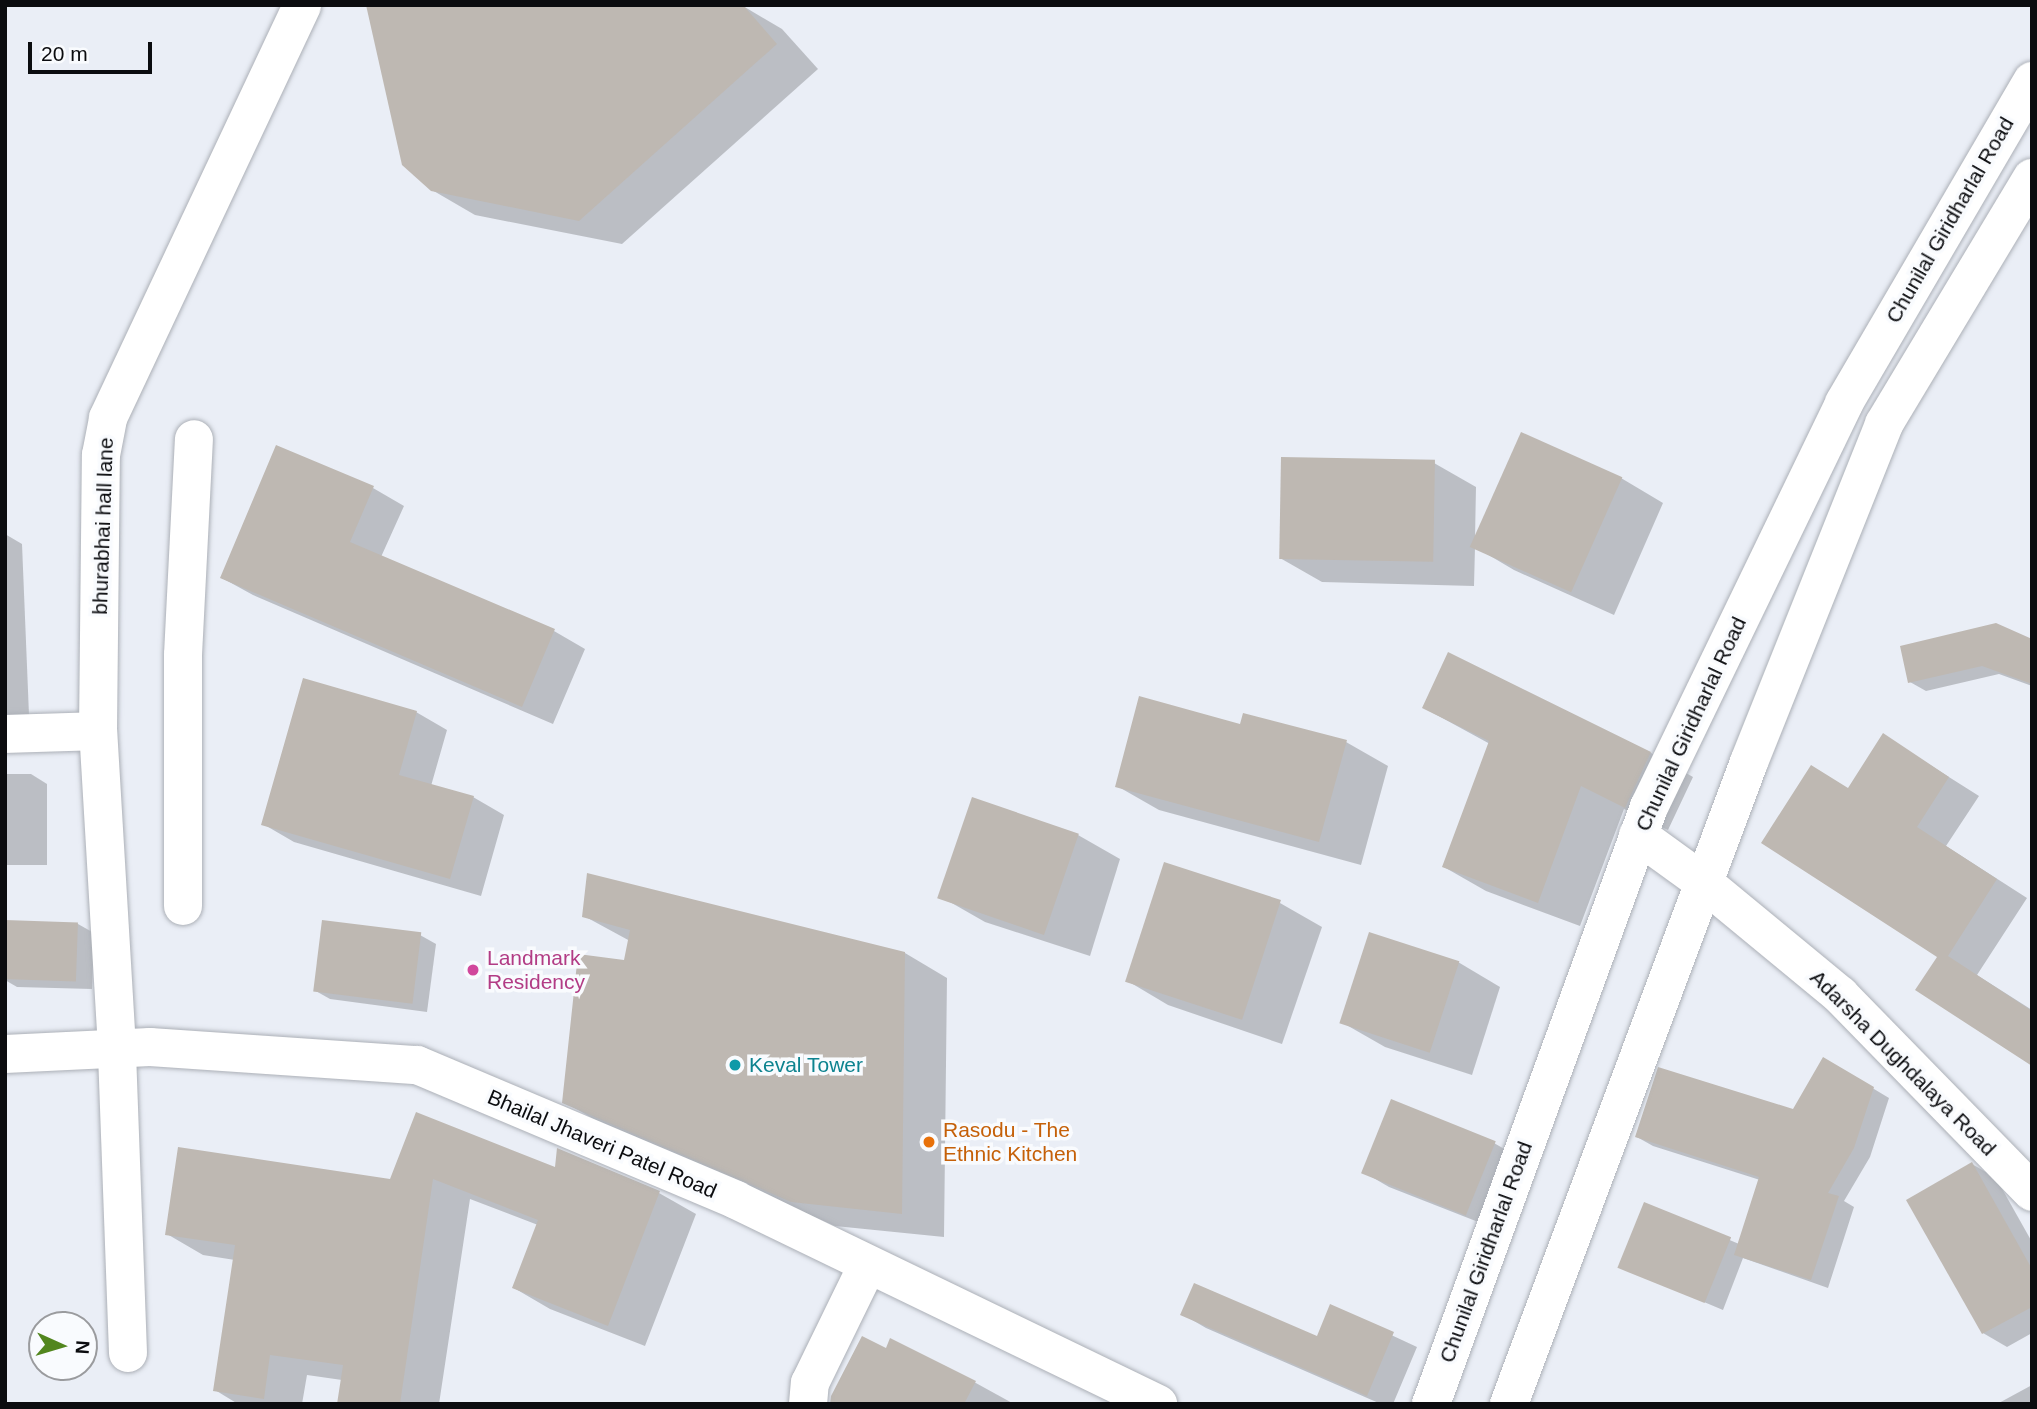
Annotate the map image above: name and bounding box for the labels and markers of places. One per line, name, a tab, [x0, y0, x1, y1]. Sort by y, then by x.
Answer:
place label: Landmark Residency	[487, 945, 585, 995]
marker: Landmark Residency	[465, 962, 481, 978]
place label: Keval Tower	[749, 1052, 863, 1078]
marker: Keval Tower	[727, 1057, 743, 1073]
place label: Rasodu - The Ethnic Kitchen	[943, 1117, 1077, 1167]
marker: Rasodu - The Ethnic Kitchen	[921, 1134, 937, 1150]

